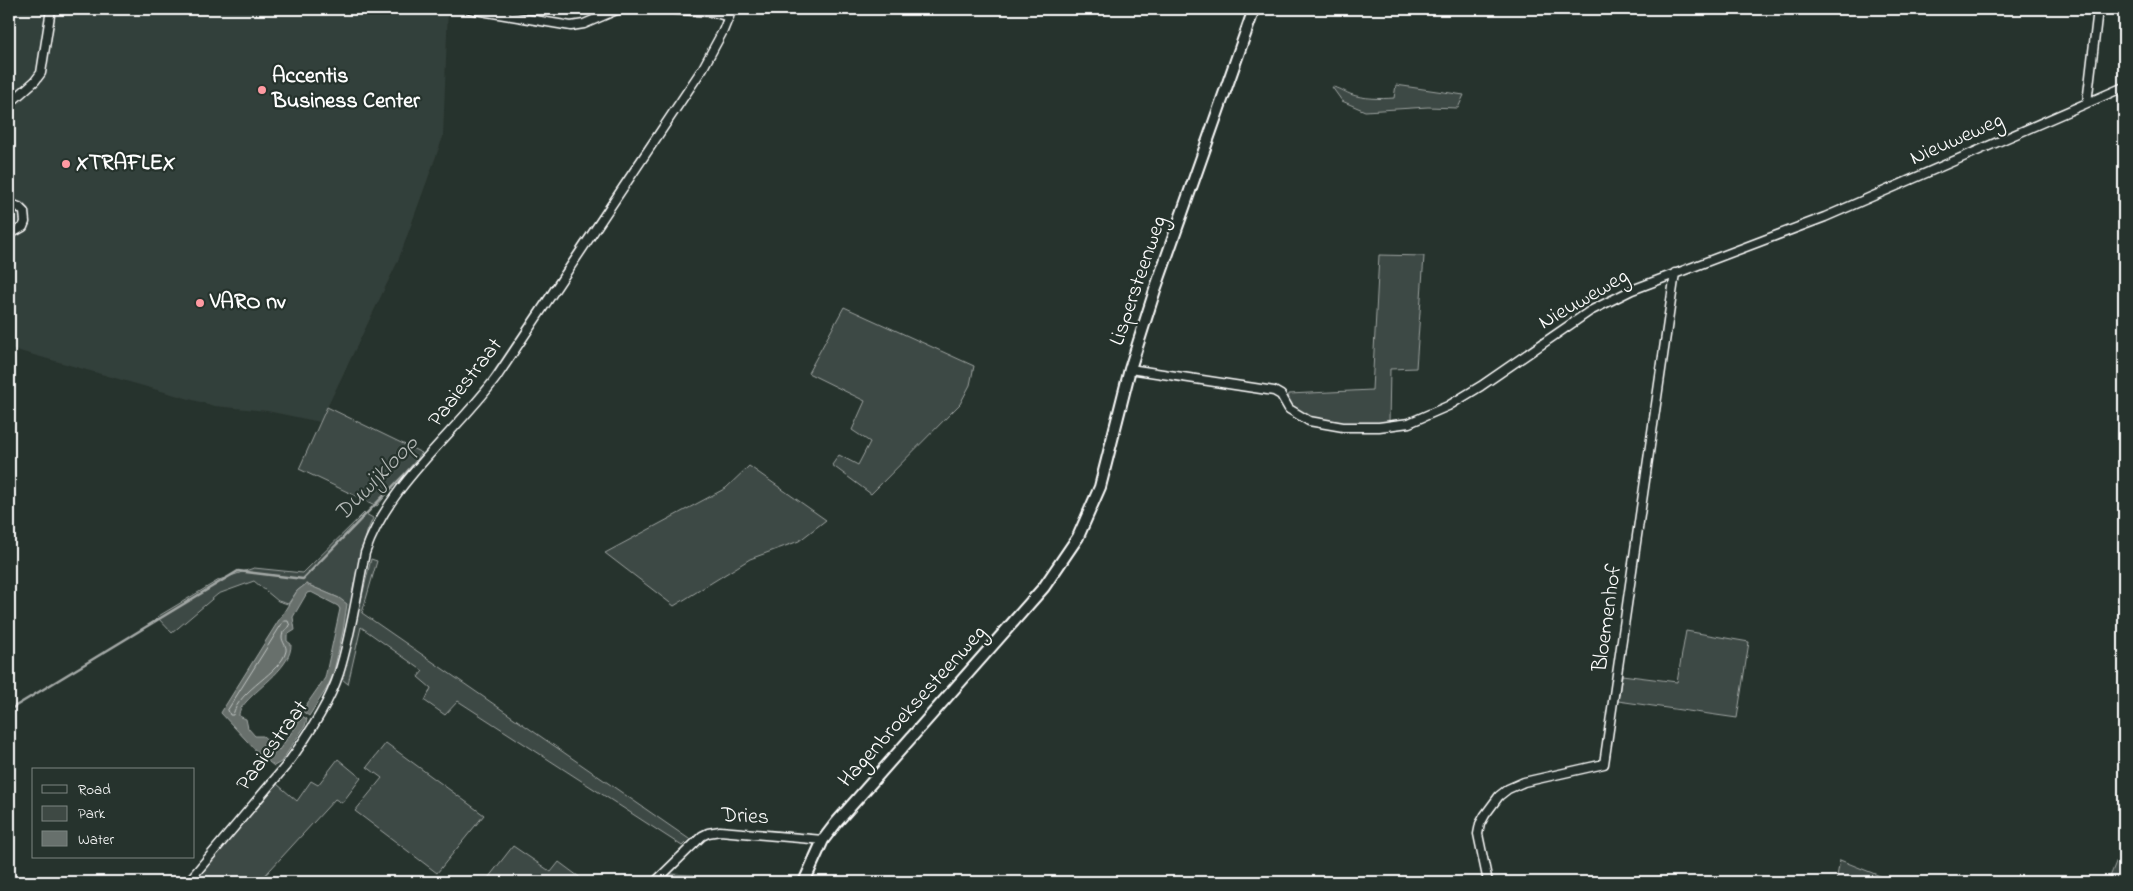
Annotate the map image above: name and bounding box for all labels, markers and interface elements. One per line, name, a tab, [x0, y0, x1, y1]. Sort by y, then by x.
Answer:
place label: Accentis Business Center	[271, 61, 421, 118]
marker: Accentis Business Center	[256, 84, 268, 96]
street label: Nieuweweg	[1905, 105, 2010, 176]
place label: XTRAFLEX	[76, 148, 176, 180]
marker: XTRAFLEX	[60, 158, 72, 170]
street label: Lispersteenweg	[1102, 212, 1177, 350]
street label: Nieuweweg	[1533, 261, 1636, 340]
place label: VARO nv	[209, 287, 286, 319]
marker: VARO nv	[194, 297, 206, 309]
street label: Paaiestraat	[421, 331, 511, 434]
water label: Duwijkloop	[327, 427, 428, 530]
street label: Bloemenhof	[1584, 561, 1631, 675]
street label: Hagenbroeksesteenweg	[831, 619, 996, 796]
street label: Paaiestraat	[229, 693, 317, 798]
legend	[32, 768, 195, 858]
text: Road	[78, 779, 111, 801]
street label: Dries	[719, 800, 770, 834]
text: Park	[78, 803, 106, 825]
text: Water	[78, 829, 114, 851]

